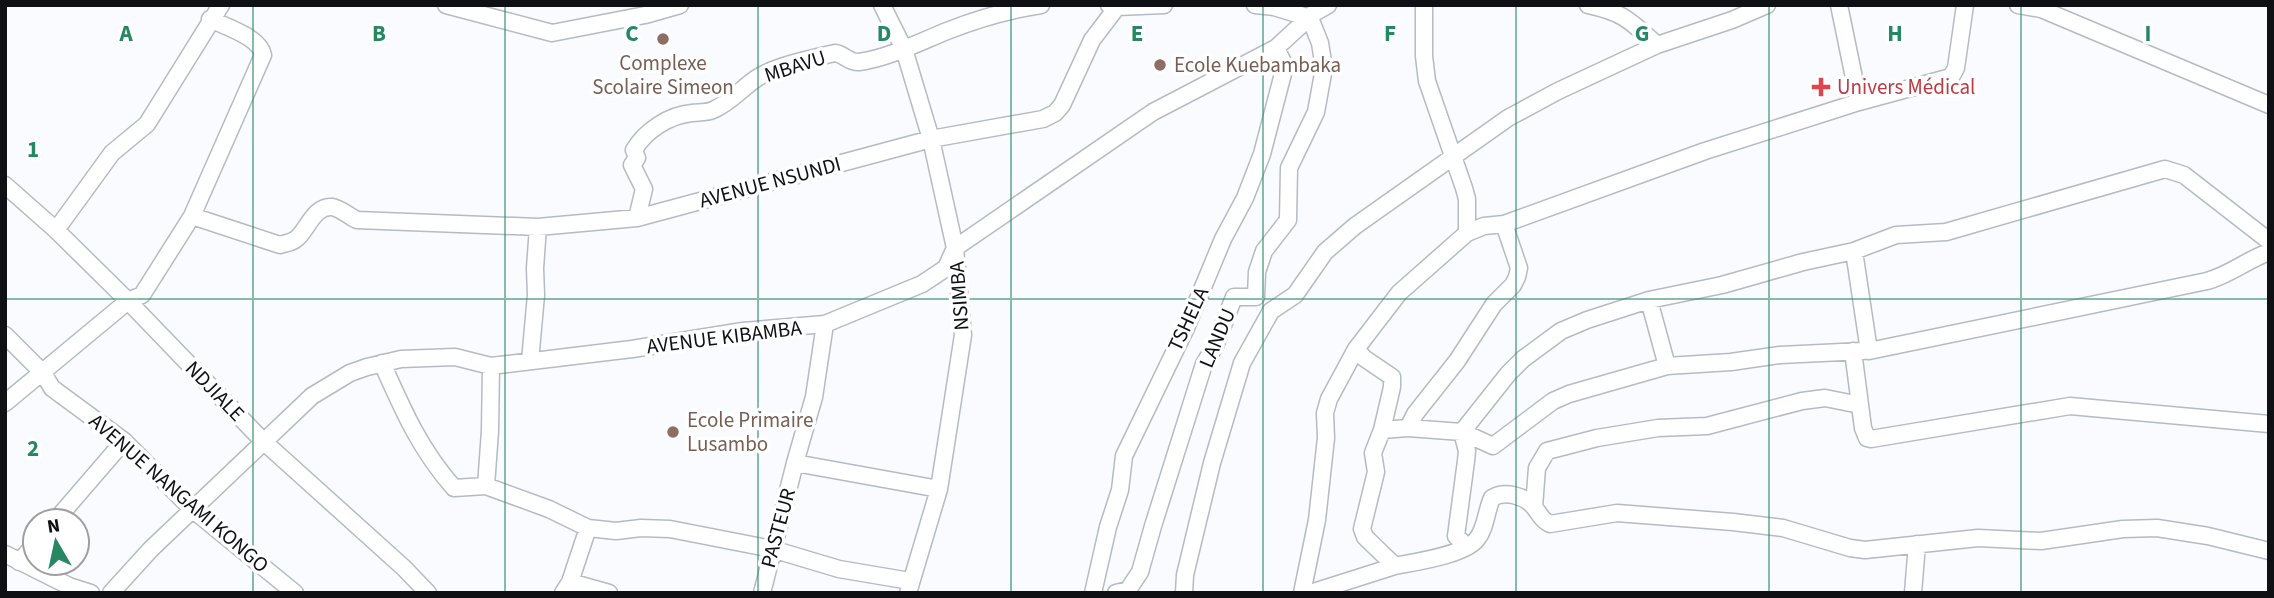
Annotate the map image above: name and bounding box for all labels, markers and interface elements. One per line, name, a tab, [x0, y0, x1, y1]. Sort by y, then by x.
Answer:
text: A	[118, 17, 133, 50]
text: B	[372, 17, 386, 50]
text: C	[625, 17, 639, 50]
text: D	[877, 17, 891, 50]
text: E	[1131, 17, 1143, 50]
text: F	[1384, 17, 1396, 50]
text: G	[1635, 17, 1649, 50]
text: H	[1887, 17, 1903, 50]
text: I	[2145, 17, 2151, 50]
marker: Complexe Scolaire Simeon	[655, 31, 671, 47]
street label: MBAVU	[760, 42, 830, 90]
place label: Complexe Scolaire Simeon	[592, 48, 734, 102]
place label: Ecole Kuebambaka	[1174, 50, 1341, 80]
marker: Ecole Kuebambaka	[1152, 57, 1168, 73]
place label: Univers Médical	[1837, 72, 1975, 102]
marker: Univers Médical	[1811, 77, 1831, 97]
text: 1	[27, 133, 39, 166]
street label: AVENUE NSUNDI	[696, 149, 844, 215]
street label: NSIMBA	[942, 260, 976, 332]
street label: TSHELA	[1160, 281, 1216, 356]
street label: LANDU	[1191, 304, 1243, 372]
street label: AVENUE KIBAMBA	[645, 313, 804, 361]
street label: NDJIALE	[179, 354, 251, 428]
place label: Ecole Primaire Lusambo	[687, 405, 813, 459]
street label: AVENUE NANGAMI KONGO	[83, 406, 275, 580]
marker: Ecole Primaire Lusambo	[665, 424, 681, 440]
text: 2	[27, 432, 39, 465]
street label: PASTEUR	[753, 485, 803, 571]
north arrow	[21, 507, 91, 577]
text: N	[45, 512, 62, 541]

